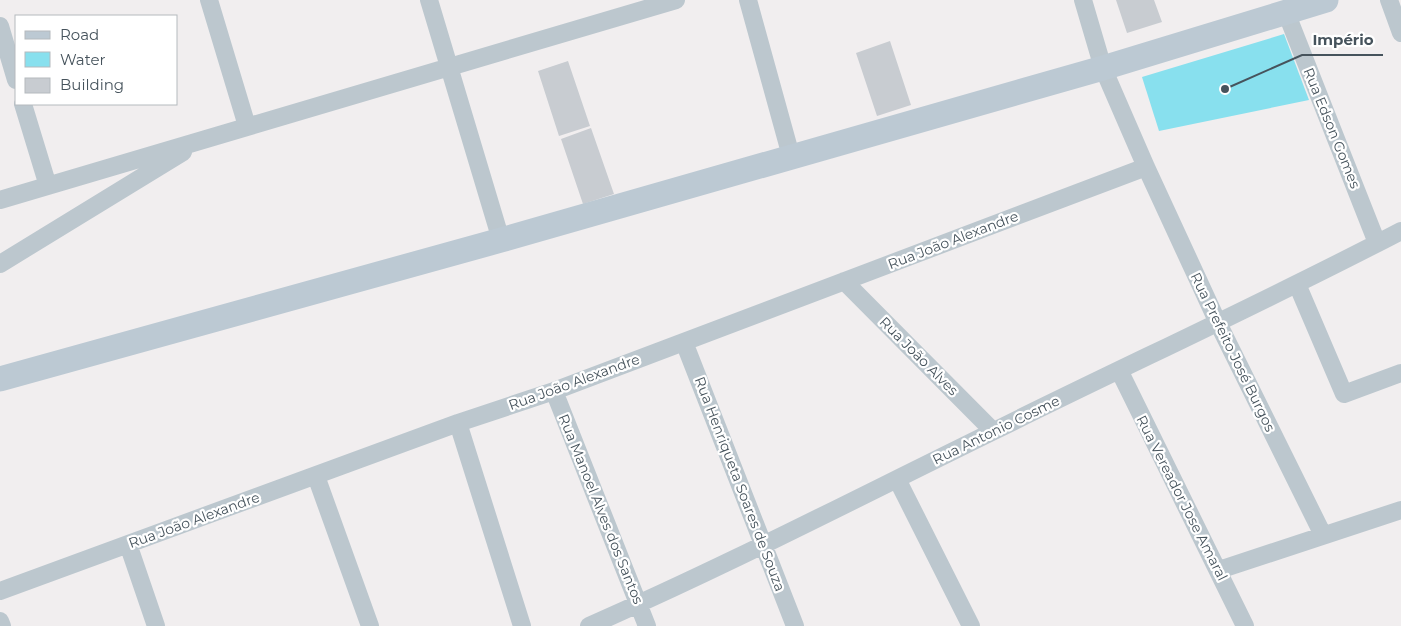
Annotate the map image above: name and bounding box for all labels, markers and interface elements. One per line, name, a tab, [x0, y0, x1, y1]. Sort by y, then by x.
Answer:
legend	[15, 15, 178, 105]
text: Road	[60, 25, 99, 44]
callout: Império	[1302, 25, 1383, 55]
text: Império	[1312, 30, 1374, 49]
text: Water	[60, 50, 106, 69]
street label: Rua Edson Gomes	[1300, 65, 1365, 191]
text: Building	[60, 75, 124, 94]
street label: Rua João Alexandre	[885, 207, 1021, 273]
street label: Rua Prefeito José Burgos	[1187, 269, 1280, 435]
street label: Rua João Alves	[876, 313, 962, 399]
street label: Rua João Alexandre	[506, 350, 642, 414]
street label: Rua Henriqueta Soares de Souza	[691, 374, 789, 594]
street label: Rua Antonio Cosme	[929, 391, 1063, 469]
street label: Rua Manoel Alves dos Santos	[555, 411, 648, 607]
street label: Rua Vereador Jose Amaral	[1132, 412, 1232, 584]
street label: Rua João Alexandre	[126, 488, 262, 552]

